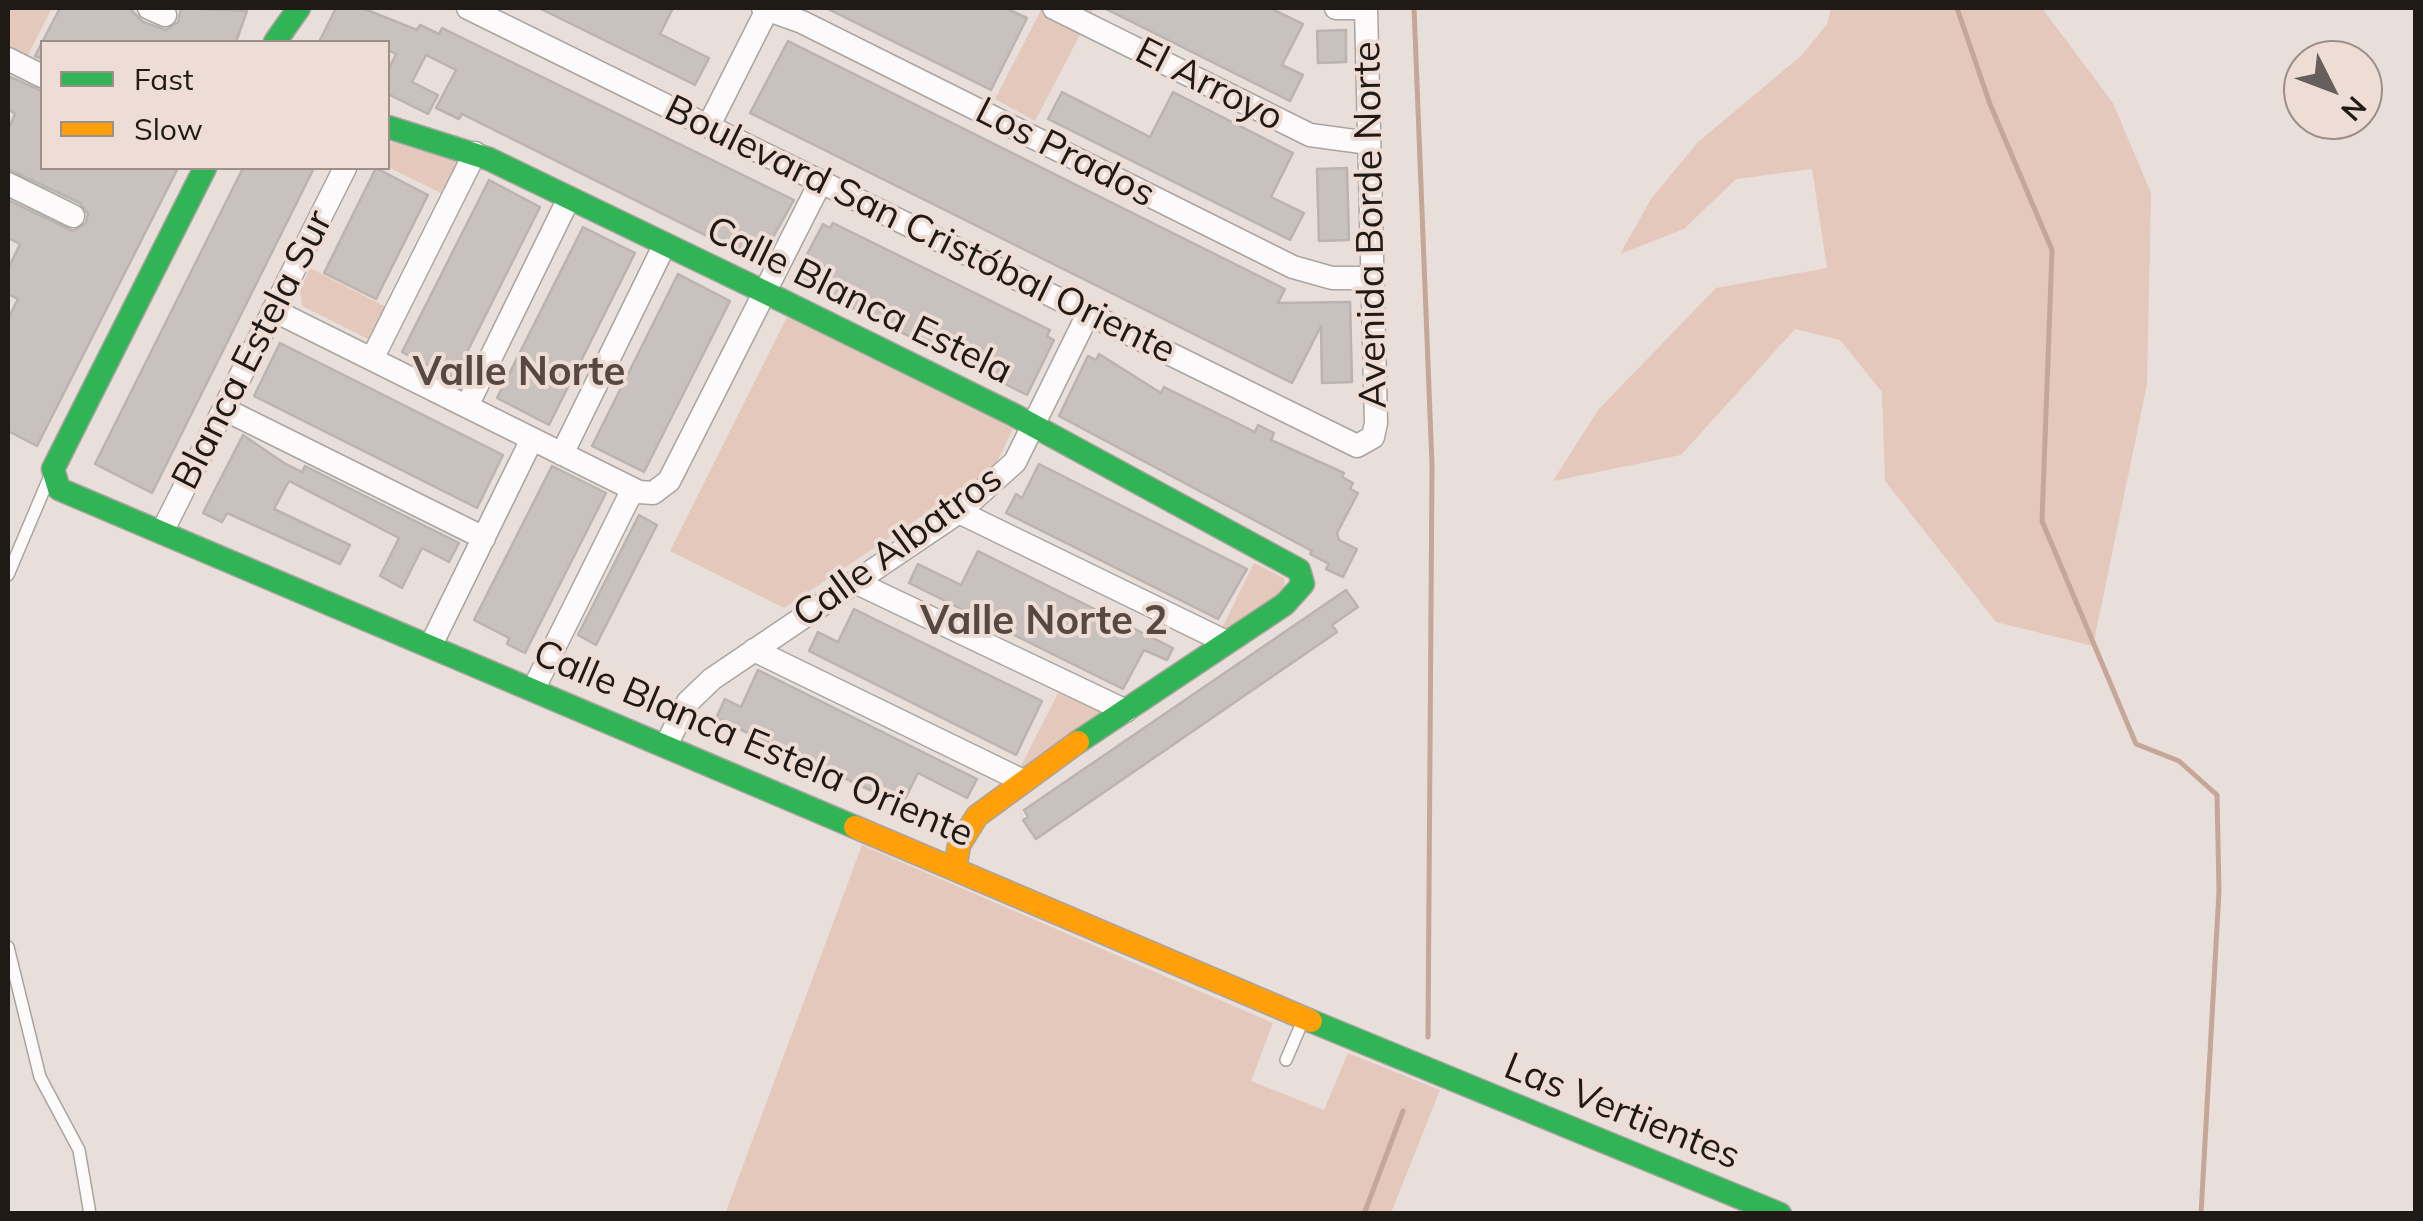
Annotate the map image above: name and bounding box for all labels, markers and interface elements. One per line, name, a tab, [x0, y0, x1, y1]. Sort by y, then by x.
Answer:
street label: El Arroyo	[1128, 28, 1290, 142]
legend	[40, 40, 390, 170]
north arrow	[2283, 40, 2383, 140]
street label: Avenida Borde Norte	[1345, 41, 1397, 409]
text: Fast	[134, 60, 194, 98]
street label: Boulevard San Cristóbal Oriente	[657, 86, 1183, 374]
street label: Los Prados	[968, 88, 1162, 218]
text: N	[2334, 89, 2374, 129]
text: Slow	[134, 110, 203, 148]
street label: Blanca Estela Sur	[163, 203, 343, 497]
street label: Calle Blanca Estela	[699, 207, 1019, 395]
district label: Valle Norte	[413, 349, 625, 397]
street label: Calle Albatros	[785, 456, 1011, 638]
district label: Valle Norte 2	[920, 598, 1168, 646]
street label: Calle Blanca Estela Oriente	[526, 631, 980, 857]
street label: Las Vertientes	[1498, 1044, 1746, 1180]

